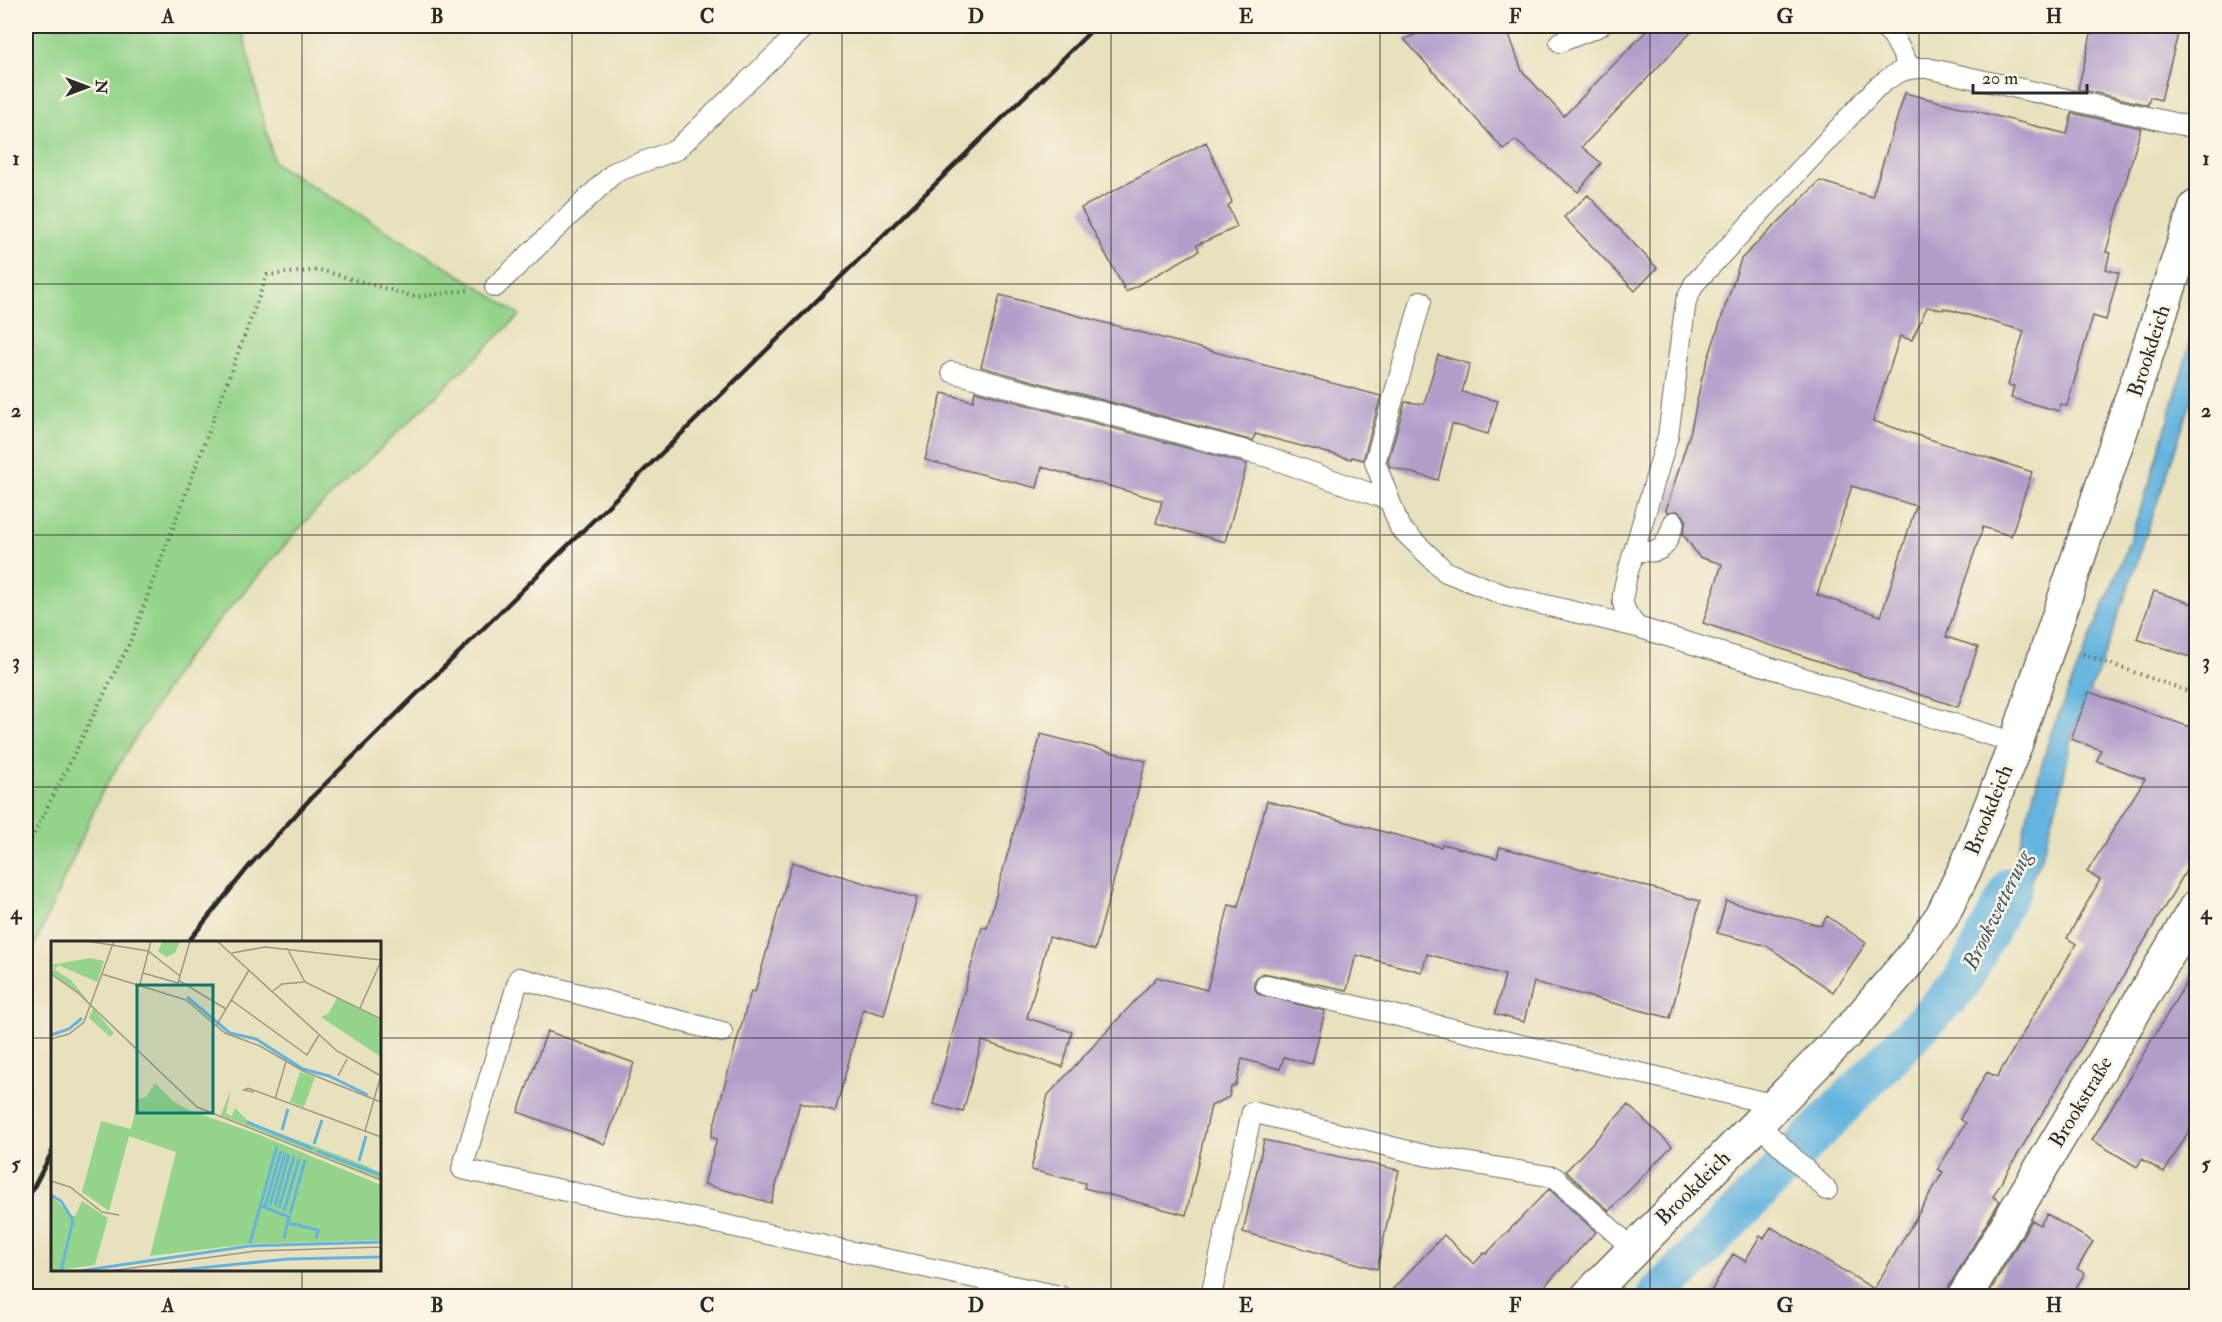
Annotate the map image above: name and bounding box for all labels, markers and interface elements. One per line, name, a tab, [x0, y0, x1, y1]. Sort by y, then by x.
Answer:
text: A	[161, 4, 175, 29]
text: B	[430, 4, 444, 29]
text: C	[700, 4, 714, 29]
text: D	[968, 4, 984, 29]
text: E	[1239, 4, 1254, 29]
text: F	[1509, 4, 1522, 29]
text: G	[1777, 4, 1794, 29]
text: H	[2046, 4, 2062, 29]
north arrow	[57, 57, 117, 117]
scale bar	[1973, 57, 2087, 95]
text: 20 m	[1982, 67, 2018, 90]
text: N	[91, 79, 111, 95]
text: 1	[12, 146, 20, 171]
text: 1	[2202, 146, 2210, 171]
street label: Brookdeich	[2121, 301, 2177, 401]
text: 2	[11, 398, 21, 423]
text: 2	[2201, 398, 2211, 423]
text: 3	[12, 649, 20, 674]
text: 3	[2202, 649, 2210, 674]
street label: Brookdeich	[1959, 761, 2019, 859]
water label: Brookwetterung	[1956, 845, 2038, 975]
text: 4	[10, 900, 23, 925]
text: 4	[2200, 900, 2213, 925]
inset map	[51, 941, 381, 1271]
street label: Brookstraße	[2043, 1051, 2119, 1153]
street label: Brookdeich	[1650, 1145, 1736, 1231]
text: 5	[12, 1151, 22, 1176]
text: 5	[2202, 1151, 2212, 1176]
text: A	[161, 1293, 175, 1318]
text: B	[430, 1293, 444, 1318]
text: C	[700, 1293, 714, 1318]
text: D	[968, 1293, 984, 1318]
text: E	[1239, 1293, 1254, 1318]
text: F	[1509, 1293, 1522, 1318]
text: G	[1777, 1293, 1794, 1318]
text: H	[2046, 1293, 2062, 1318]

